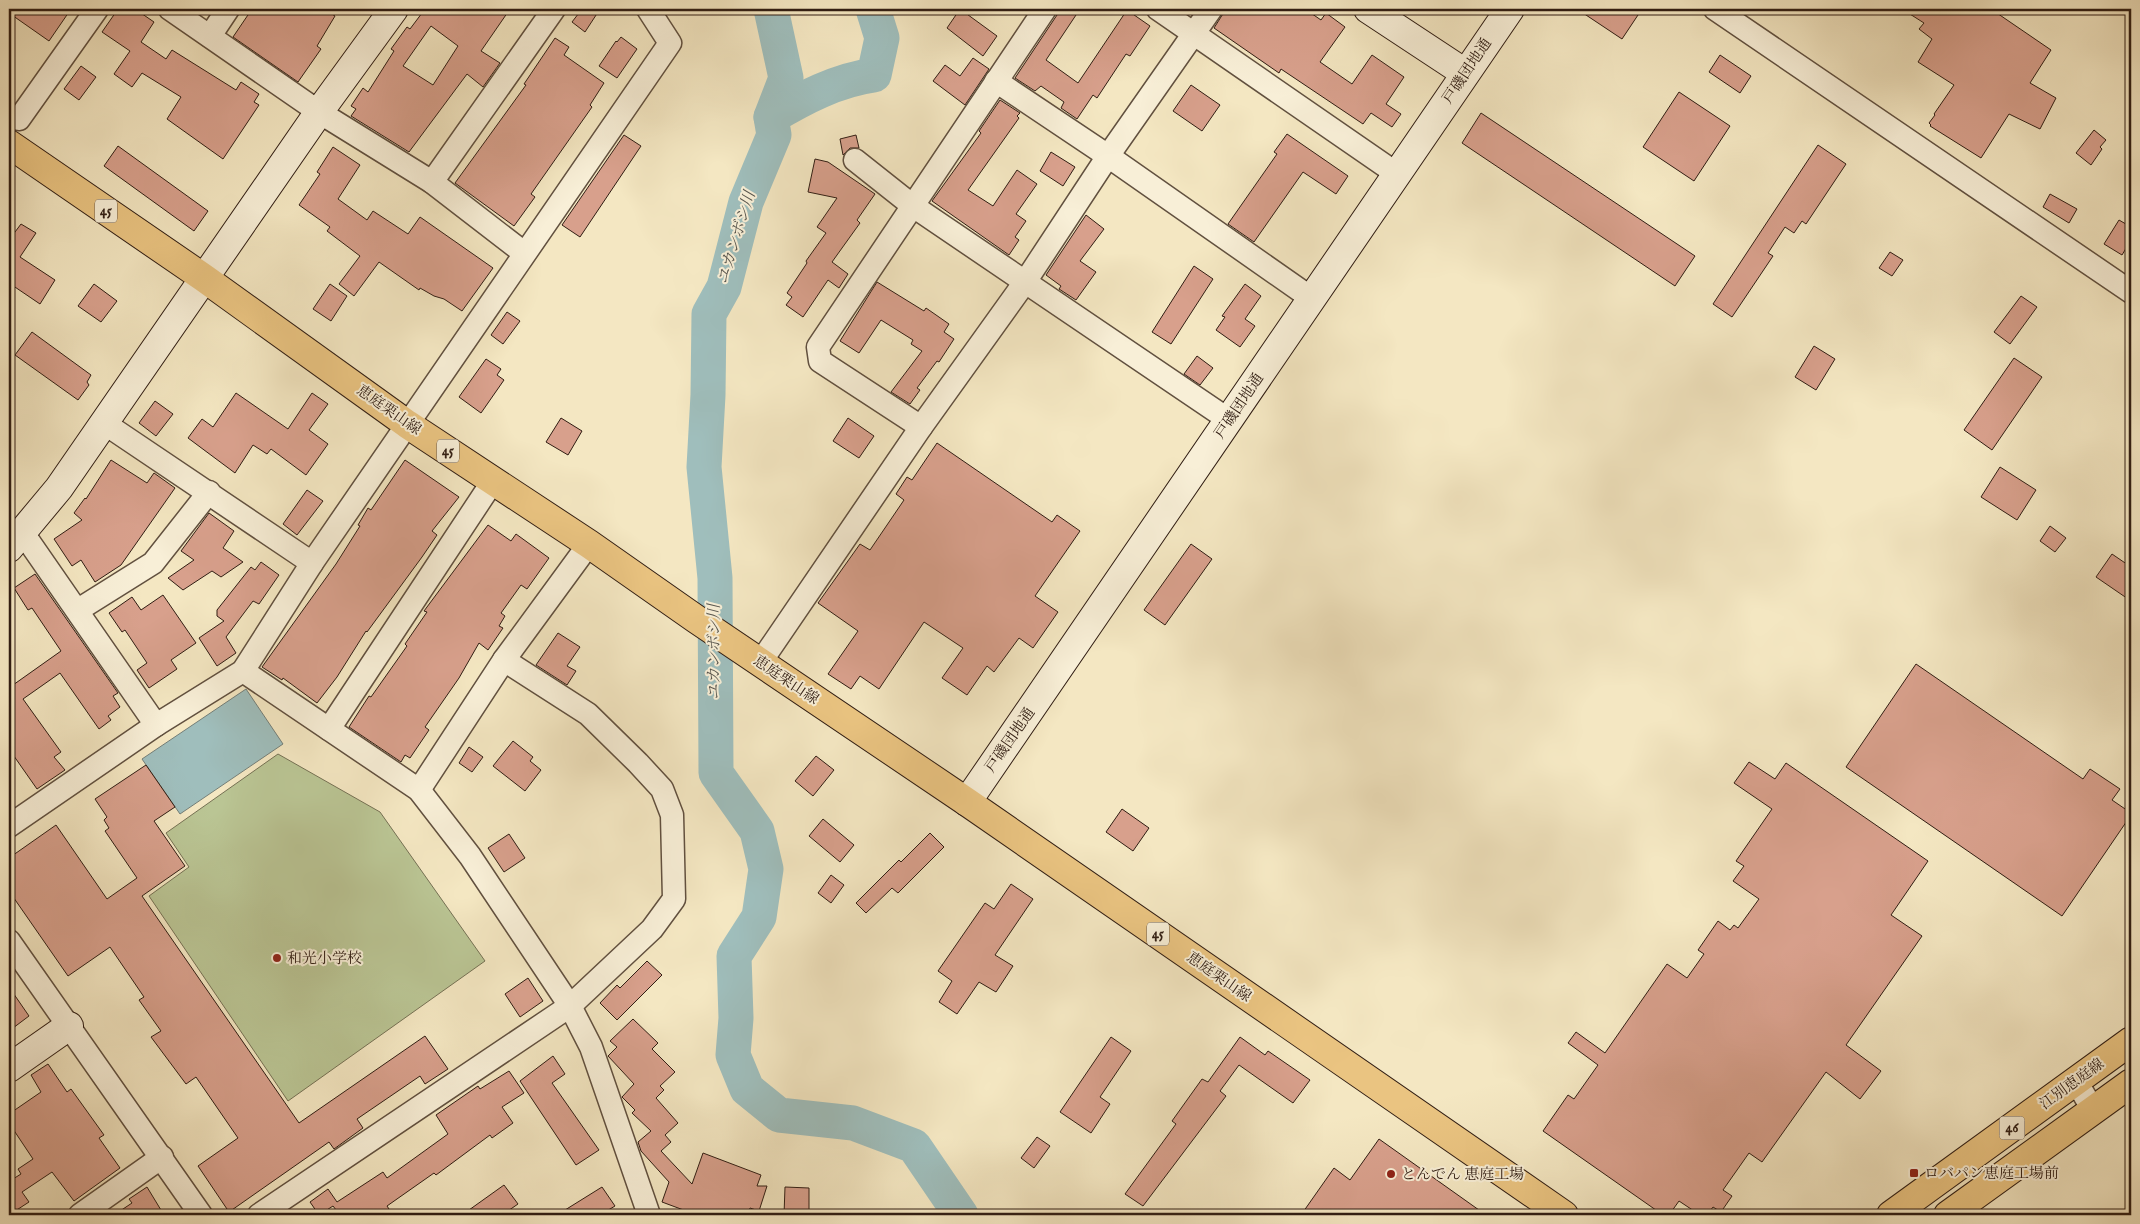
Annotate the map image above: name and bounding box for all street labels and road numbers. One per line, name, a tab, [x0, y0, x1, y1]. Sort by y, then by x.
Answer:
street label: 戸磯団地通	[1438, 35, 1496, 107]
road number: 45	[95, 200, 117, 222]
street label: 戸磯団地通	[1210, 370, 1268, 442]
street label: 恵庭栗山線	[353, 381, 425, 439]
road number: 45	[437, 440, 459, 462]
street label: 恵庭栗山線	[750, 651, 822, 709]
street label: 戸磯団地通	[981, 704, 1039, 776]
road number: 45	[1147, 922, 1169, 946]
street label: 恵庭栗山線	[1183, 948, 1255, 1006]
street label: 江別恵庭線	[2036, 1054, 2108, 1114]
road number: 46	[2000, 1116, 2024, 1140]

